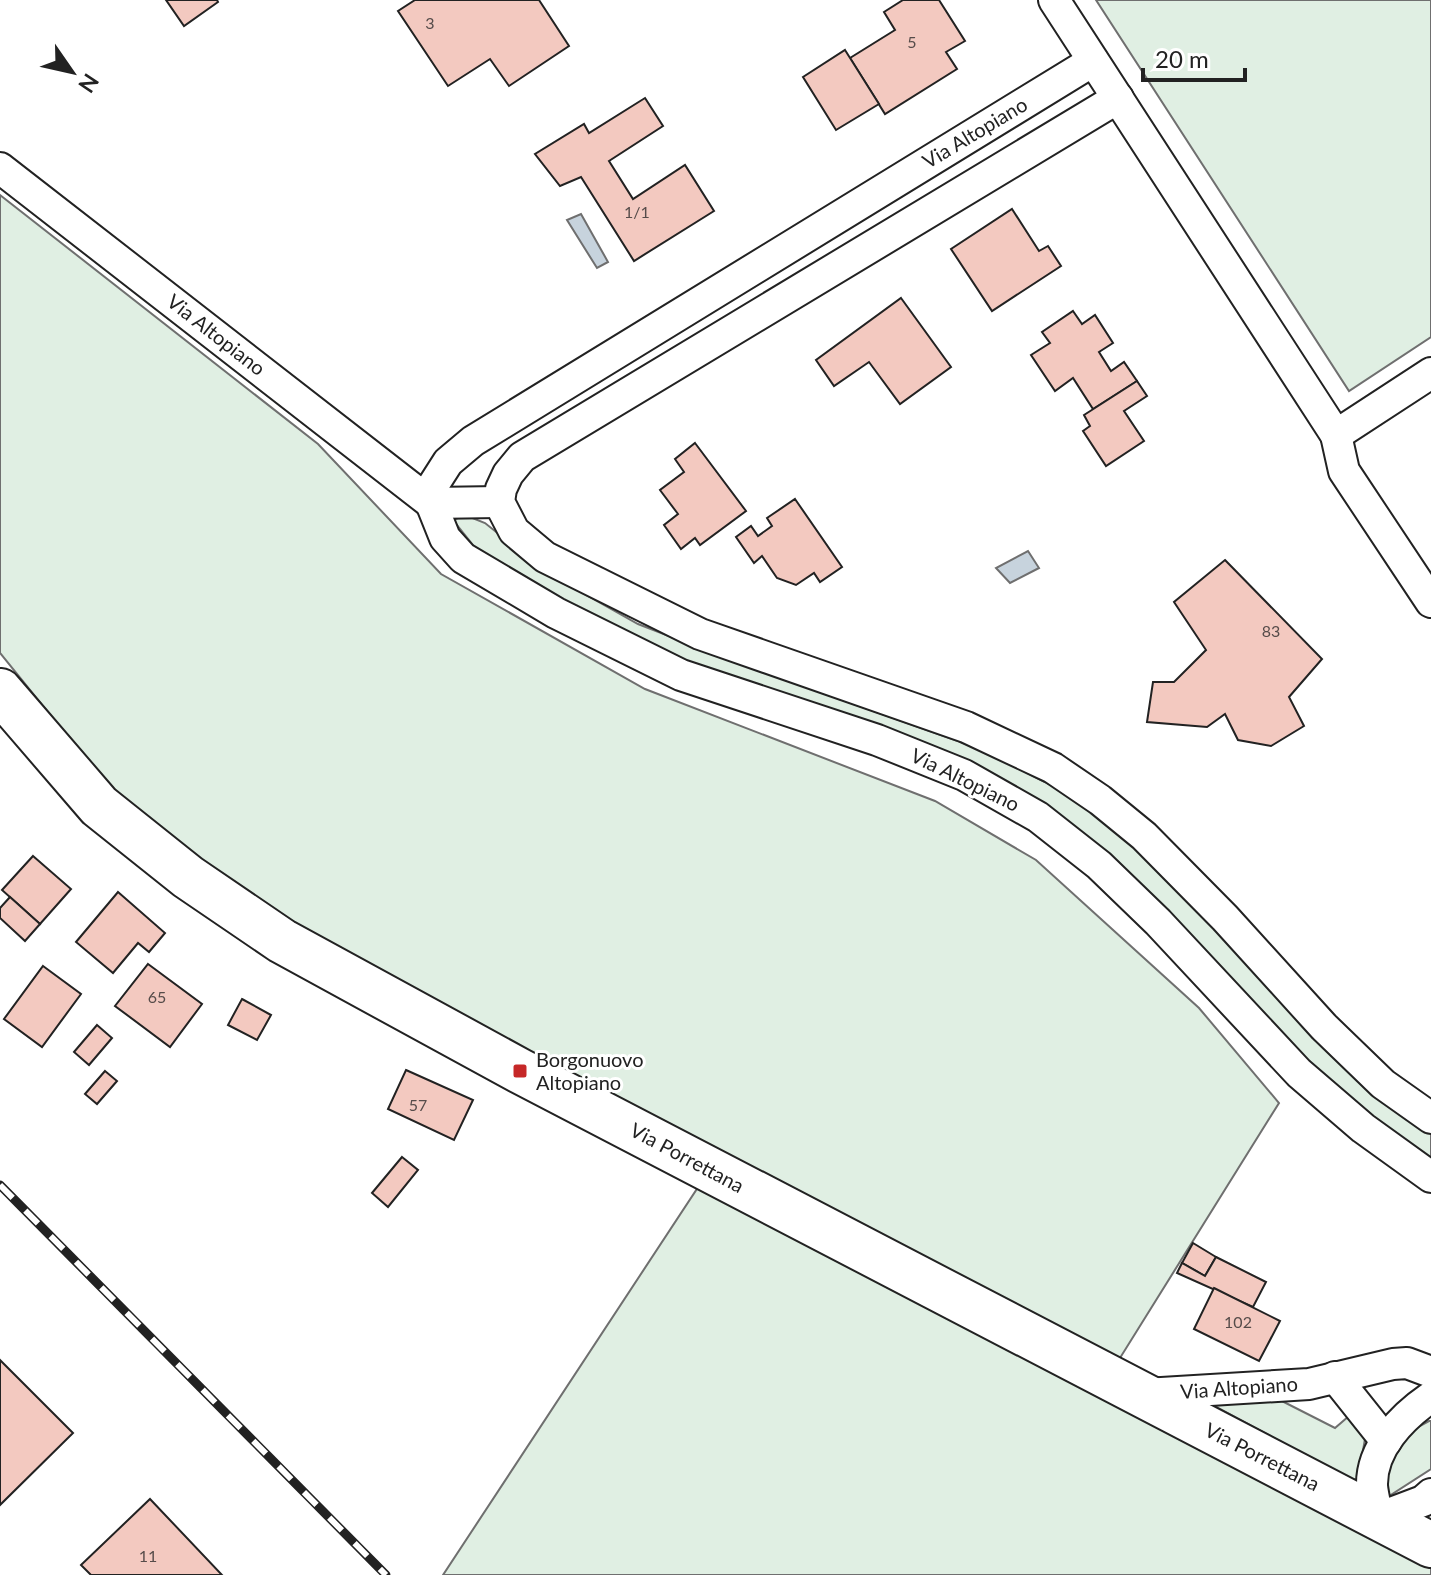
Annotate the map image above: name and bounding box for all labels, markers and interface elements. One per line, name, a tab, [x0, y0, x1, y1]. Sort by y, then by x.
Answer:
house number: 3	[425, 13, 435, 32]
north arrow	[32, 32, 112, 112]
house number: 5	[907, 32, 917, 51]
scale bar	[1143, 32, 1245, 82]
text: 20 m	[1155, 44, 1209, 73]
text: N	[73, 69, 105, 98]
street label: Via Altopiano	[918, 92, 1031, 173]
house number: 1/1	[624, 202, 650, 221]
street label: Via Altopiano	[163, 288, 270, 380]
house number: 83	[1262, 621, 1280, 640]
street label: Via Altopiano	[907, 742, 1024, 816]
house number: 65	[148, 987, 166, 1006]
place label: Borgonuovo Altopiano	[536, 1047, 644, 1094]
marker: Borgonuovo Altopiano	[511, 1062, 529, 1080]
house number: 57	[409, 1095, 427, 1114]
street label: Via Porrettana	[626, 1117, 749, 1197]
house number: 102	[1224, 1312, 1252, 1331]
street label: Via Altopiano	[1179, 1371, 1299, 1403]
street label: Via Porrettana	[1201, 1417, 1324, 1495]
house number: 11	[139, 1546, 157, 1565]

